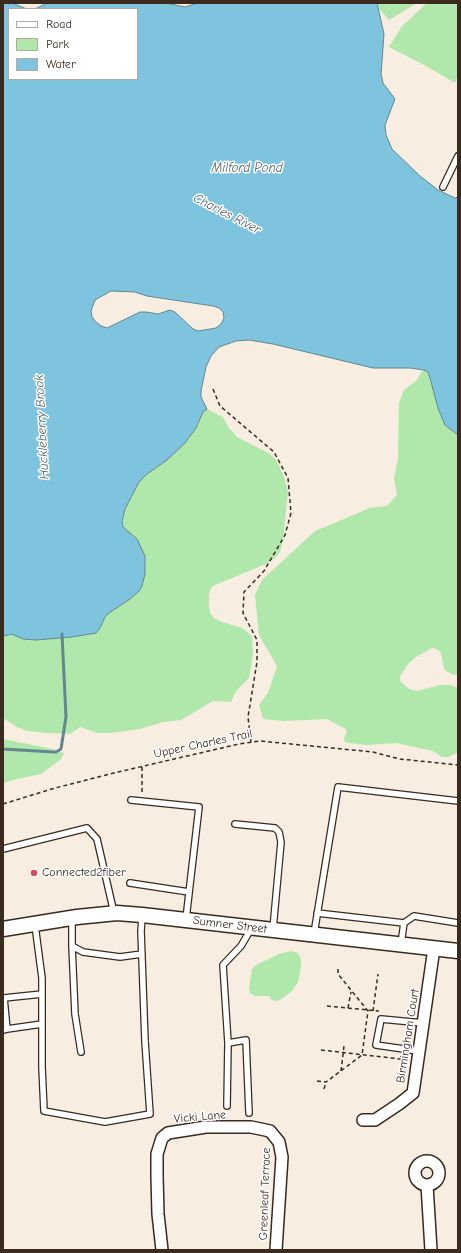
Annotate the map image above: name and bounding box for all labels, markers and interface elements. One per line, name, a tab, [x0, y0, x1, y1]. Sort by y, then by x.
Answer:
legend	[8, 8, 138, 80]
text: Road	[46, 17, 72, 31]
text: Park	[46, 37, 69, 51]
text: Water	[46, 57, 76, 71]
water label: Milford Pond	[211, 160, 283, 176]
water label: Charles River	[191, 190, 263, 238]
water label: Huckleberry Brook	[31, 374, 53, 480]
street label: Upper Charles Trail	[152, 727, 254, 761]
place label: Connected2fiber	[42, 866, 126, 880]
marker: Connected2fiber	[29, 868, 39, 878]
street label: Sumner Street	[192, 913, 268, 937]
street label: Birmingham Court	[393, 988, 423, 1084]
street label: Vicki Lane	[173, 1108, 227, 1126]
street label: Greenleaf Terrace	[256, 1147, 274, 1241]

